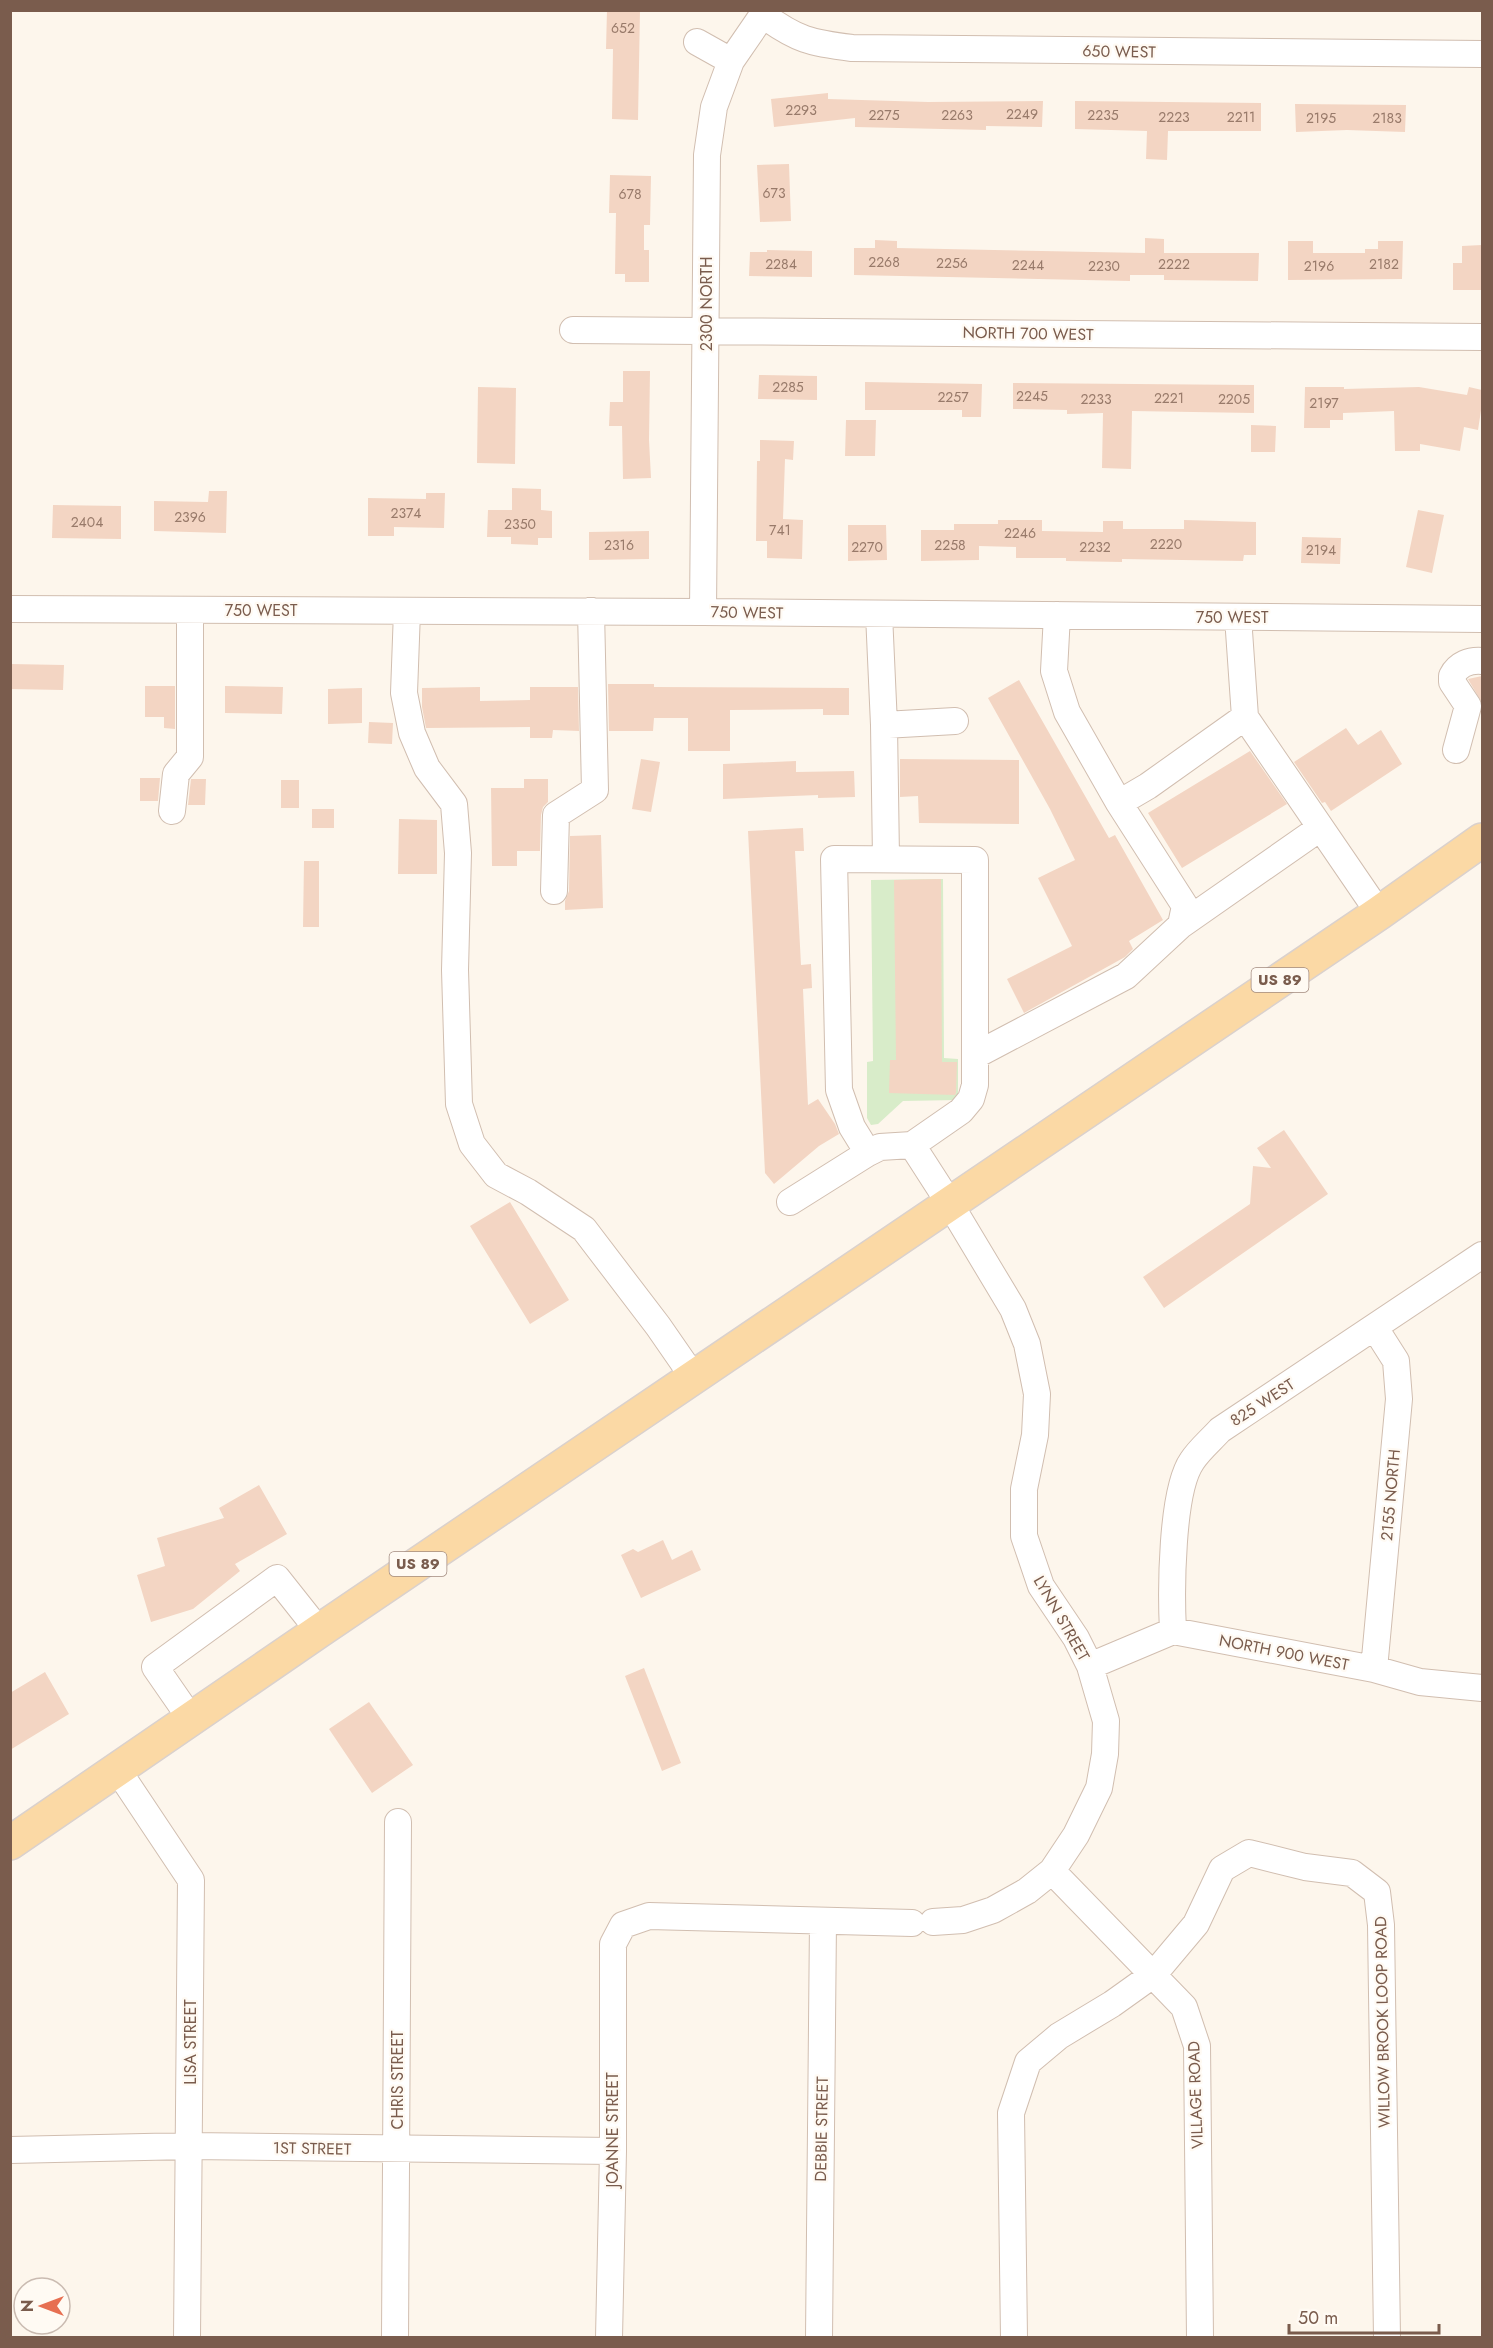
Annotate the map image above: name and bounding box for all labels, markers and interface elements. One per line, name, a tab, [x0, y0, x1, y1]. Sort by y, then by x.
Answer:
house number: 652	[611, 18, 635, 38]
street label: 650 WEST	[1082, 39, 1156, 64]
house number: 2293	[785, 100, 817, 120]
house number: 2249	[1006, 104, 1038, 124]
house number: 2275	[868, 105, 900, 125]
house number: 2263	[941, 105, 973, 125]
house number: 2235	[1087, 105, 1119, 125]
house number: 2223	[1158, 107, 1190, 127]
house number: 2211	[1227, 107, 1255, 127]
house number: 2195	[1306, 108, 1336, 128]
house number: 2183	[1372, 108, 1402, 128]
house number: 673	[762, 183, 786, 203]
house number: 678	[618, 184, 642, 204]
house number: 2268	[868, 252, 900, 272]
house number: 2256	[936, 253, 968, 273]
house number: 2284	[765, 254, 797, 274]
house number: 2222	[1158, 254, 1190, 274]
house number: 2182	[1369, 254, 1399, 274]
house number: 2244	[1012, 255, 1044, 275]
house number: 2230	[1088, 256, 1120, 276]
house number: 2196	[1304, 256, 1334, 276]
street label: 2300 NORTH	[695, 257, 718, 351]
street label: NORTH 700 WEST	[962, 321, 1094, 346]
house number: 2285	[772, 377, 804, 397]
house number: 2245	[1016, 386, 1048, 406]
house number: 2257	[937, 387, 969, 407]
house number: 2221	[1154, 388, 1184, 408]
house number: 2233	[1080, 389, 1112, 409]
house number: 2205	[1218, 389, 1250, 409]
house number: 2197	[1309, 393, 1339, 413]
house number: 2374	[391, 503, 421, 523]
house number: 2396	[174, 507, 206, 527]
house number: 2404	[71, 512, 103, 532]
house number: 2350	[504, 514, 536, 534]
house number: 741	[769, 520, 791, 540]
house number: 2246	[1004, 523, 1036, 543]
house number: 2220	[1150, 534, 1182, 554]
house number: 2316	[604, 535, 634, 555]
house number: 2258	[934, 535, 966, 555]
house number: 2270	[851, 537, 883, 557]
house number: 2232	[1079, 537, 1111, 557]
house number: 2194	[1306, 540, 1336, 560]
street label: 750 WEST	[225, 599, 298, 622]
street label: 750 WEST	[710, 600, 784, 625]
street label: 750 WEST	[1196, 606, 1269, 629]
road number: US 89	[1252, 968, 1308, 992]
street label: 825 WEST	[1226, 1373, 1299, 1432]
street label: 2155 NORTH	[1375, 1448, 1406, 1542]
road number: US 89	[390, 1552, 446, 1576]
street label: LYNN STREET	[1028, 1571, 1096, 1666]
street label: NORTH 900 WEST	[1217, 1629, 1351, 1676]
street label: WILLOW BROOK LOOP ROAD	[1369, 1916, 1396, 2128]
street label: LISA STREET	[179, 1999, 202, 2085]
street label: CHRIS STREET	[386, 2030, 409, 2130]
street label: VILLAGE ROAD	[1182, 2041, 1209, 2149]
street label: JOANNE STREET	[601, 2072, 624, 2190]
street label: DEBBIE STREET	[809, 2076, 834, 2182]
street label: 1ST STREET	[273, 2136, 352, 2161]
north arrow	[12, 2276, 72, 2336]
scale bar	[1289, 2297, 1439, 2335]
text: N	[16, 2300, 39, 2312]
text: 50 m	[1298, 2305, 1338, 2331]

